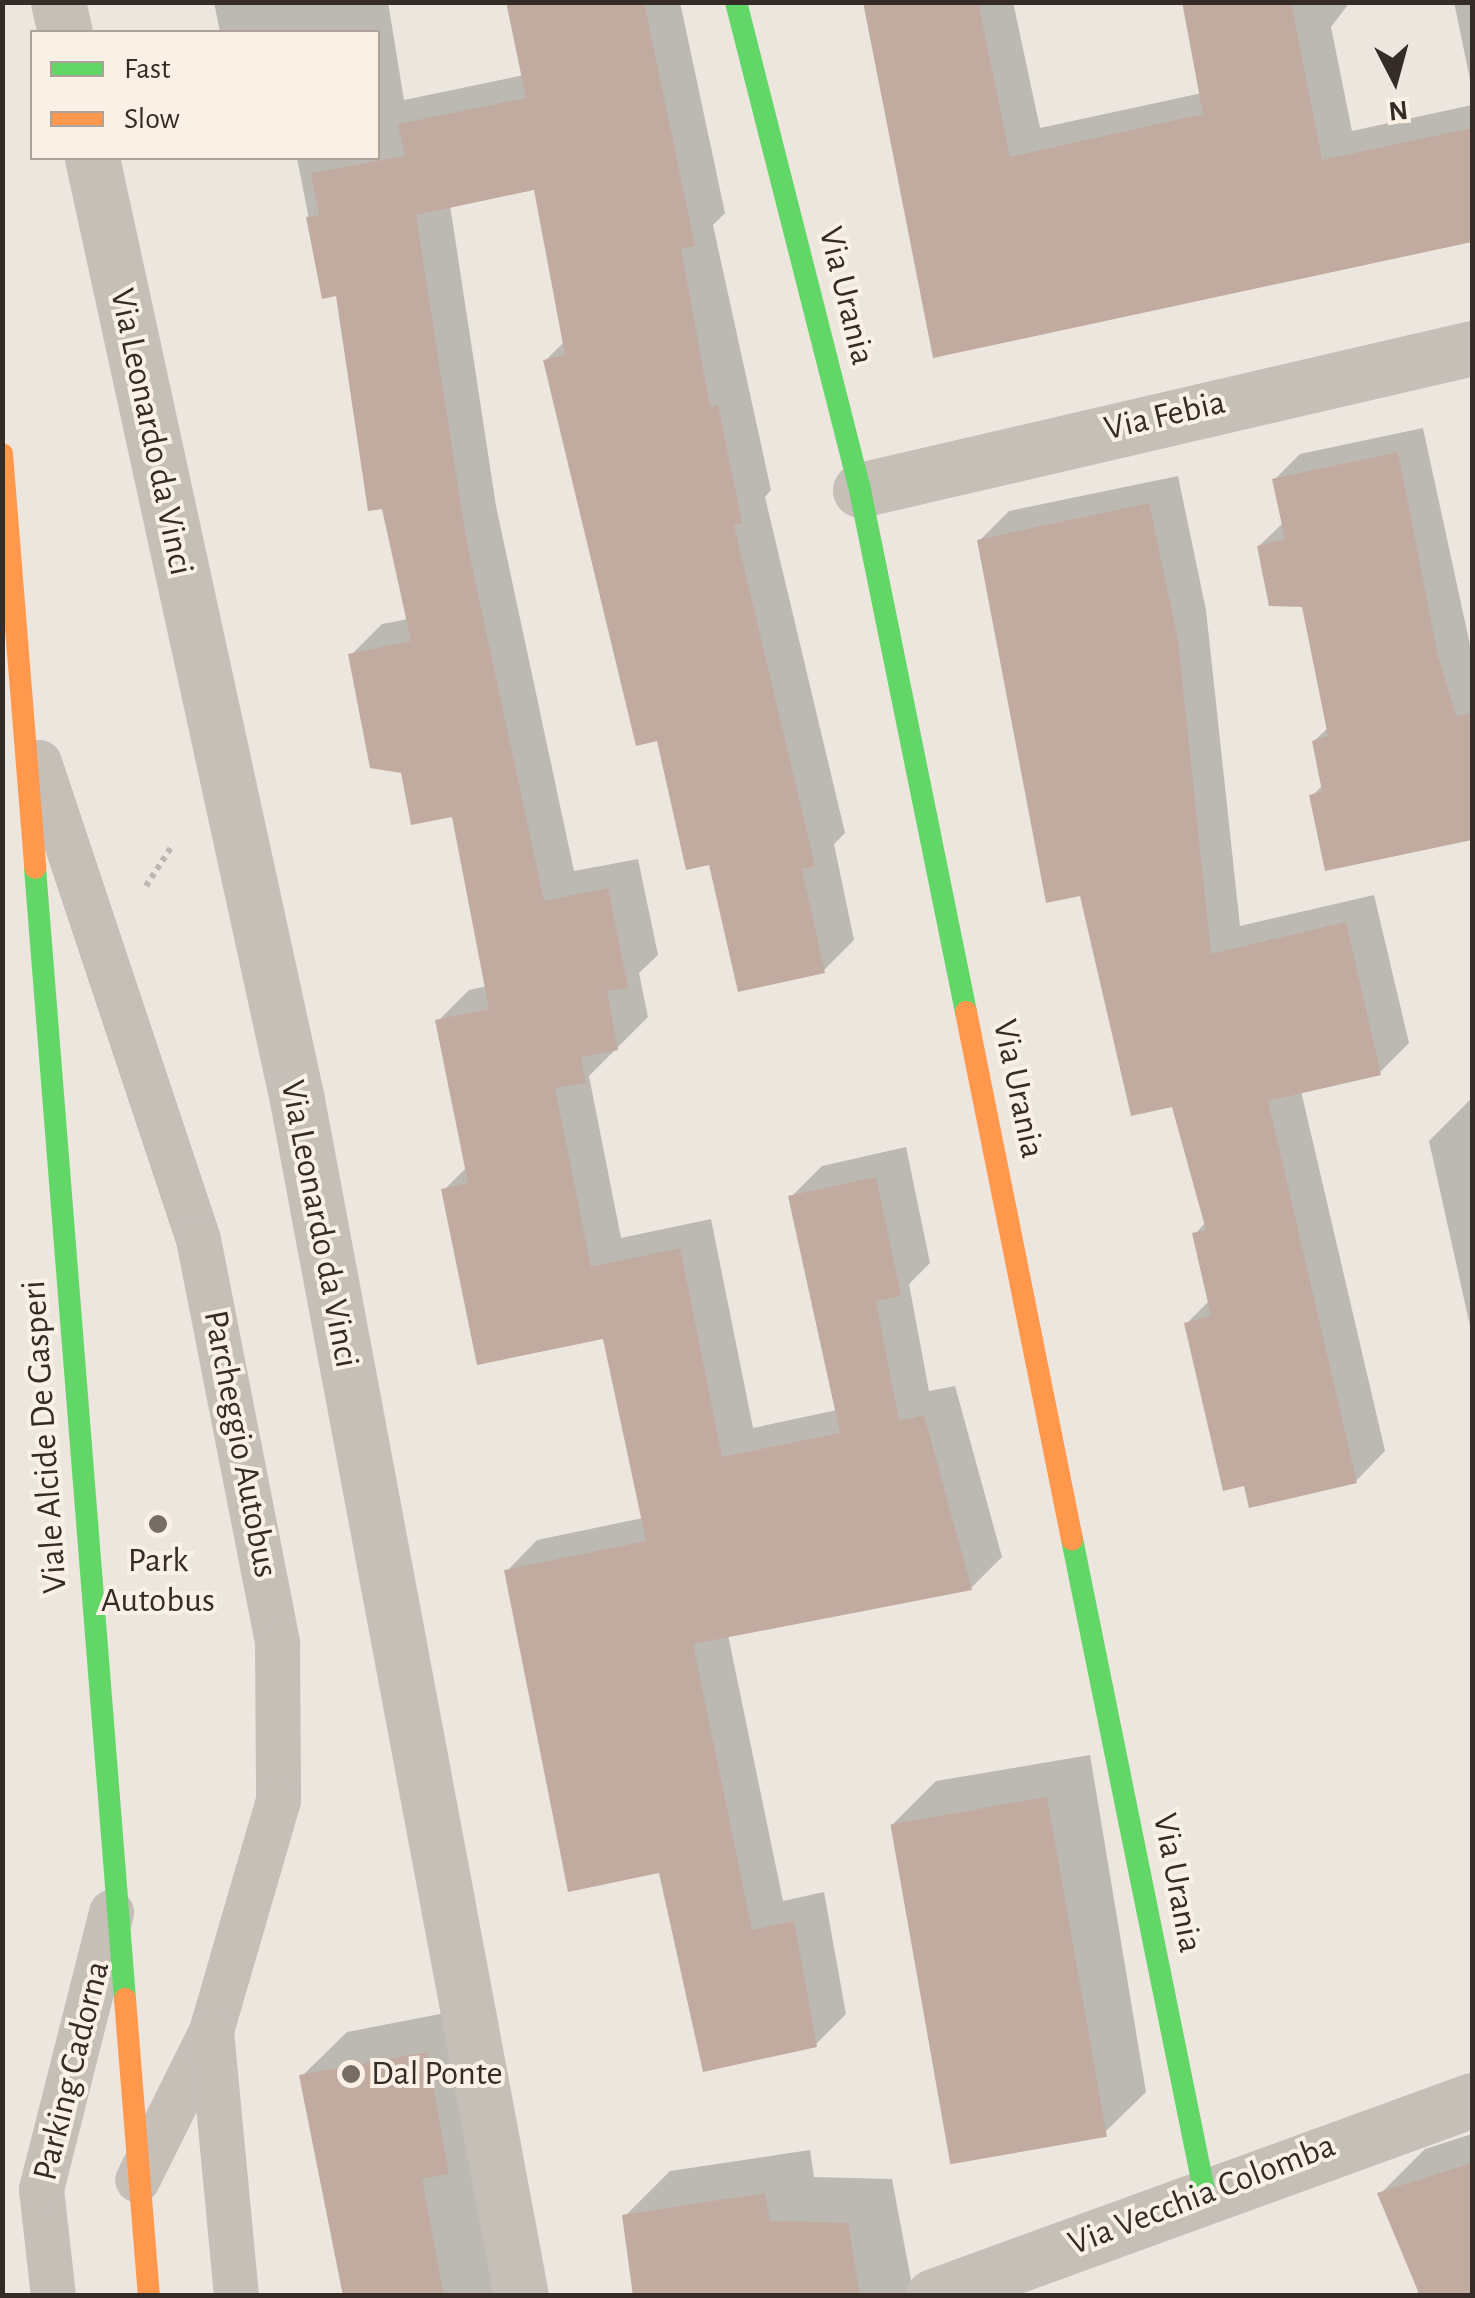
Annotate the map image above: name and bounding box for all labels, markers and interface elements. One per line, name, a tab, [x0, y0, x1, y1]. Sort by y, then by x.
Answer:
legend	[30, 30, 380, 160]
north arrow	[1345, 30, 1445, 130]
text: Fast	[124, 54, 171, 84]
text: N	[1387, 95, 1409, 125]
text: Slow	[124, 104, 180, 134]
street label: Via Urania	[809, 223, 883, 369]
street label: Via Leonardo da Vinci	[100, 285, 202, 579]
street label: Via Febia	[1100, 382, 1230, 450]
street label: Via Urania	[983, 1016, 1053, 1162]
street label: Via Leonardo da Vinci	[271, 1077, 367, 1371]
street label: Viale Alcide De Gasperi	[13, 1279, 77, 1595]
street label: Parcheggio Autobus	[193, 1307, 287, 1581]
marker: Park Autobus	[147, 1513, 169, 1535]
place label: Park Autobus	[101, 1540, 215, 1622]
street label: Via Urania	[1143, 1810, 1211, 1956]
street label: Parking Cadorna	[24, 1957, 120, 2185]
place label: Dal Ponte	[371, 2053, 503, 2095]
marker: Dal Ponte	[340, 2063, 362, 2085]
street label: Via Vecchia Colomba	[1063, 2125, 1341, 2265]

